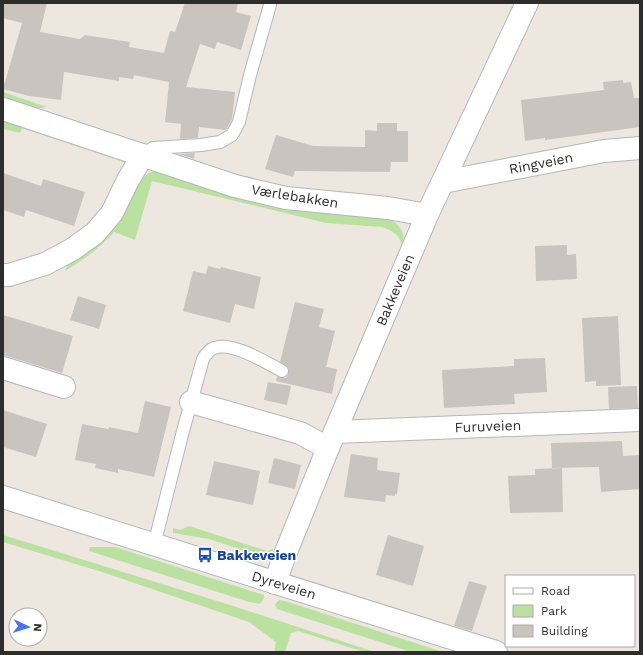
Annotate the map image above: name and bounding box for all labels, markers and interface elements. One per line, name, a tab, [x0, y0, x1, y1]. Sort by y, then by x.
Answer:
street label: Ringveien	[508, 149, 574, 177]
street label: Værlebakken	[250, 181, 340, 211]
street label: Bakkeveien	[373, 252, 417, 328]
street label: Furuveien	[454, 417, 522, 435]
bus stop icon: Bakkeveien	[196, 546, 214, 564]
place label: Bakkeveien	[217, 547, 296, 563]
street label: Dyreveien	[250, 568, 318, 602]
legend	[505, 575, 635, 647]
text: Road	[541, 584, 570, 598]
text: Park	[541, 604, 567, 618]
north arrow	[8, 607, 48, 647]
text: N	[31, 623, 44, 632]
text: Building	[541, 624, 588, 638]

